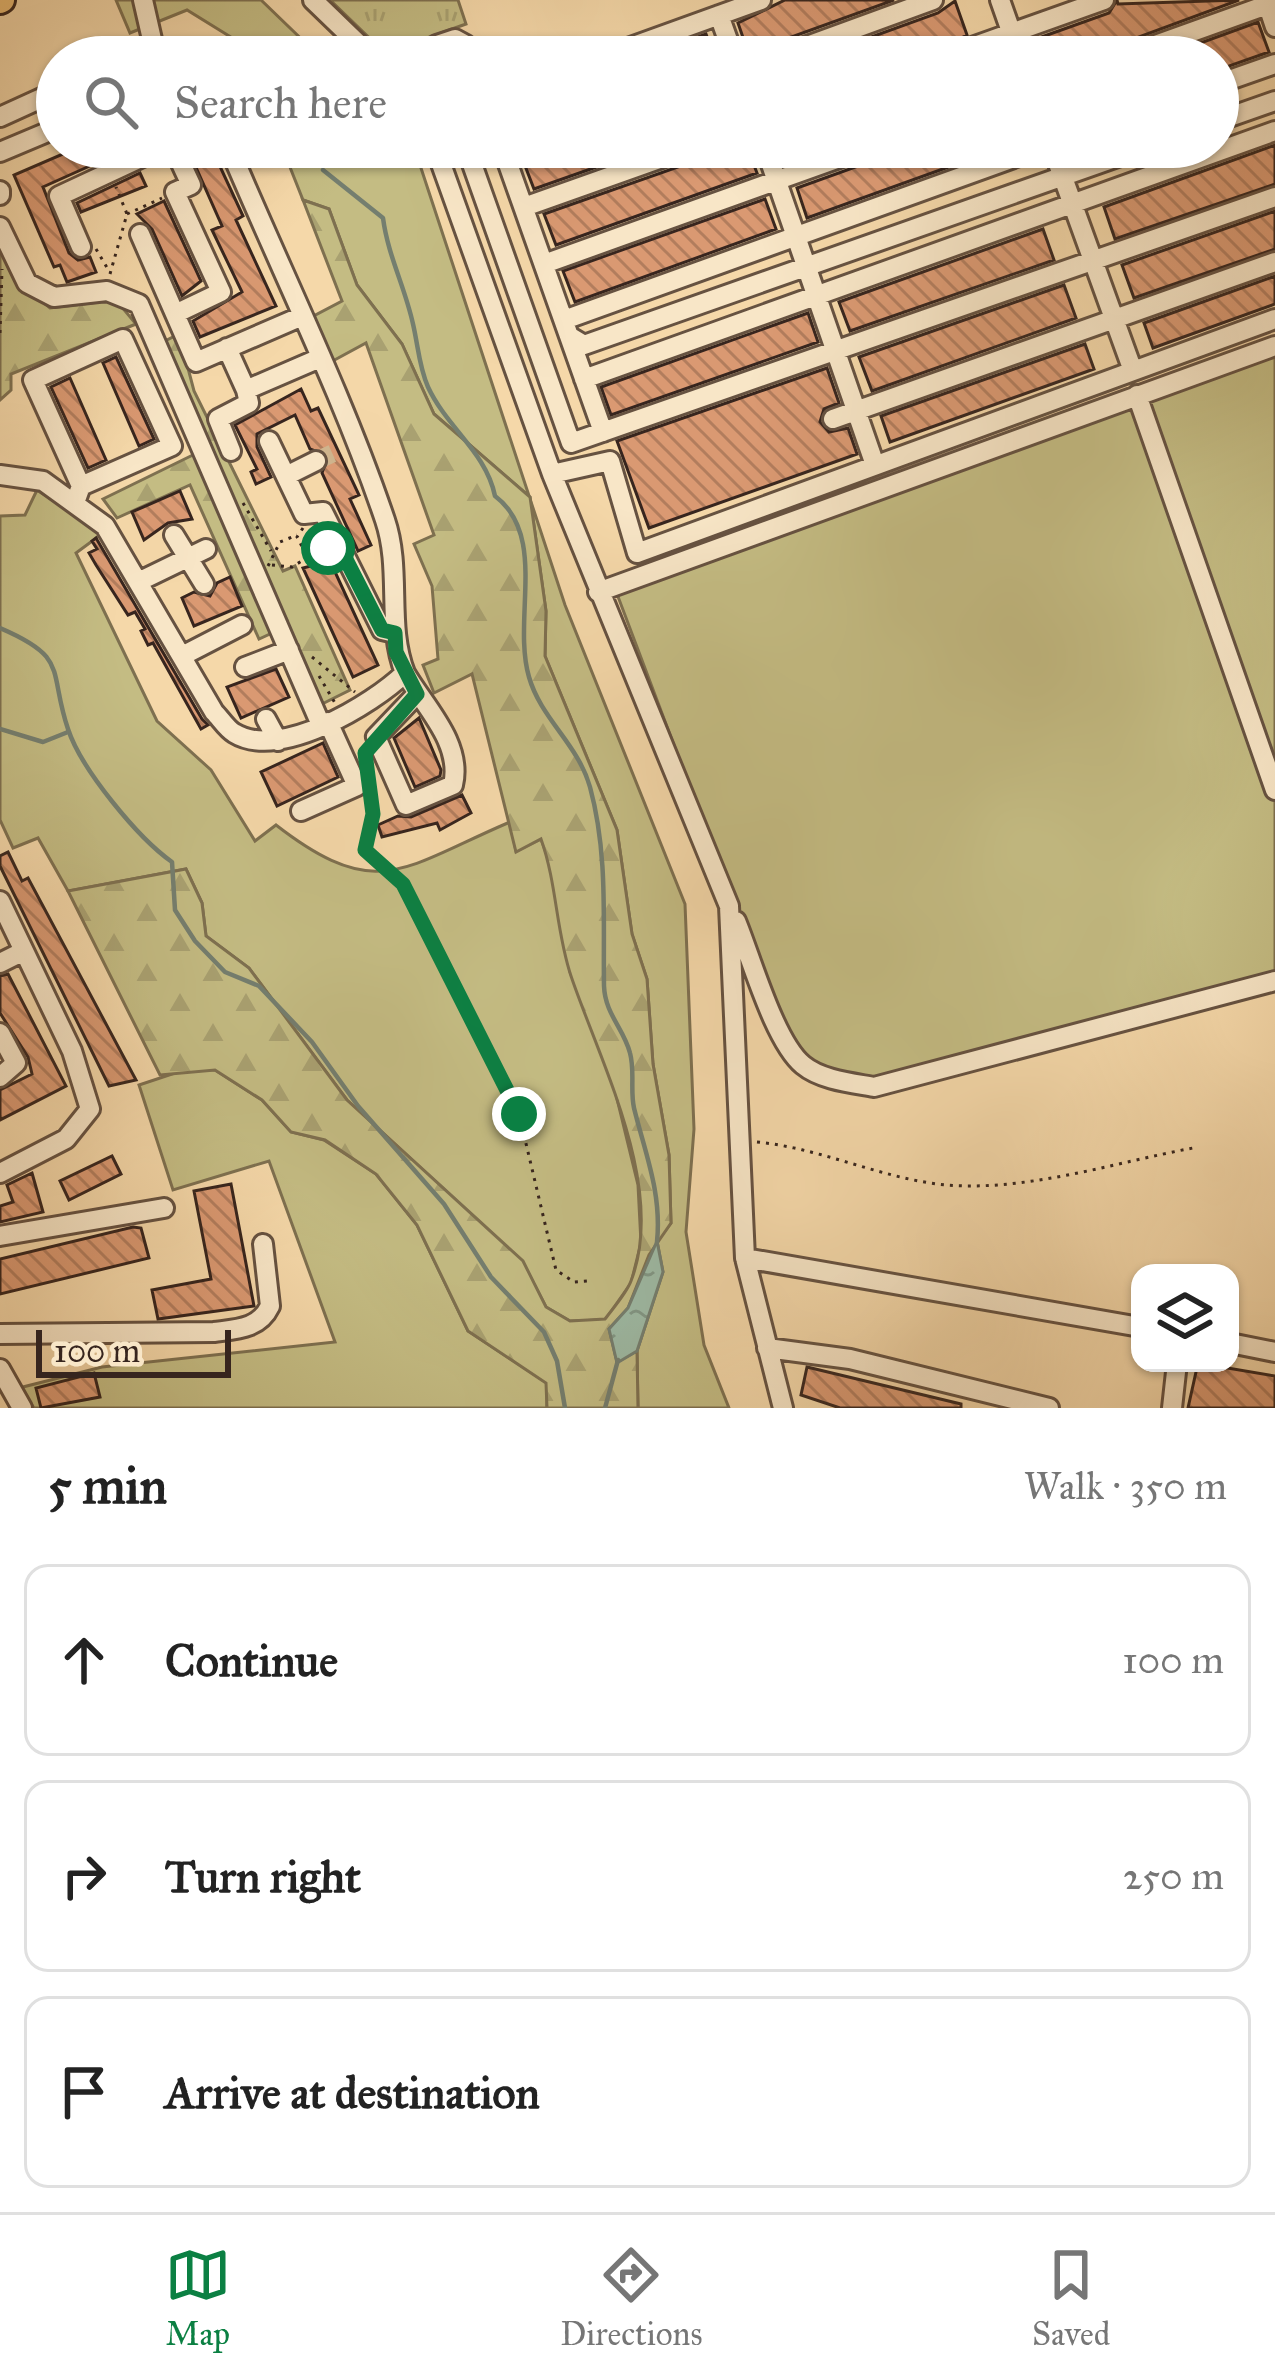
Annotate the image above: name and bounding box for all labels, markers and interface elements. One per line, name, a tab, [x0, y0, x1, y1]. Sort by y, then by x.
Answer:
search box	[36, 36, 1239, 168]
icon: search	[78, 69, 144, 135]
text: Search here	[174, 75, 387, 130]
route start	[301, 521, 355, 575]
route end	[492, 1087, 546, 1141]
map controls	[1131, 1264, 1239, 1372]
button: layers	[1131, 1264, 1239, 1372]
scale bar	[36, 1324, 231, 1377]
text: 100 m	[54, 1331, 140, 1371]
text: 5 min	[48, 1455, 167, 1517]
text: Walk · 350 m	[1024, 1462, 1227, 1510]
icon: ahead	[51, 1627, 117, 1693]
text: Continue	[165, 1633, 338, 1688]
text: 100 m	[1122, 1636, 1224, 1684]
icon: right	[51, 1843, 117, 1909]
text: Turn right	[165, 1849, 361, 1904]
text: 250 m	[1123, 1852, 1224, 1900]
icon: arrive	[51, 2059, 117, 2125]
text: Arrive at destination	[165, 2065, 540, 2120]
tab: Map	[165, 2242, 231, 2354]
tab: Directions	[560, 2242, 702, 2354]
tab: Saved	[1032, 2242, 1110, 2354]

